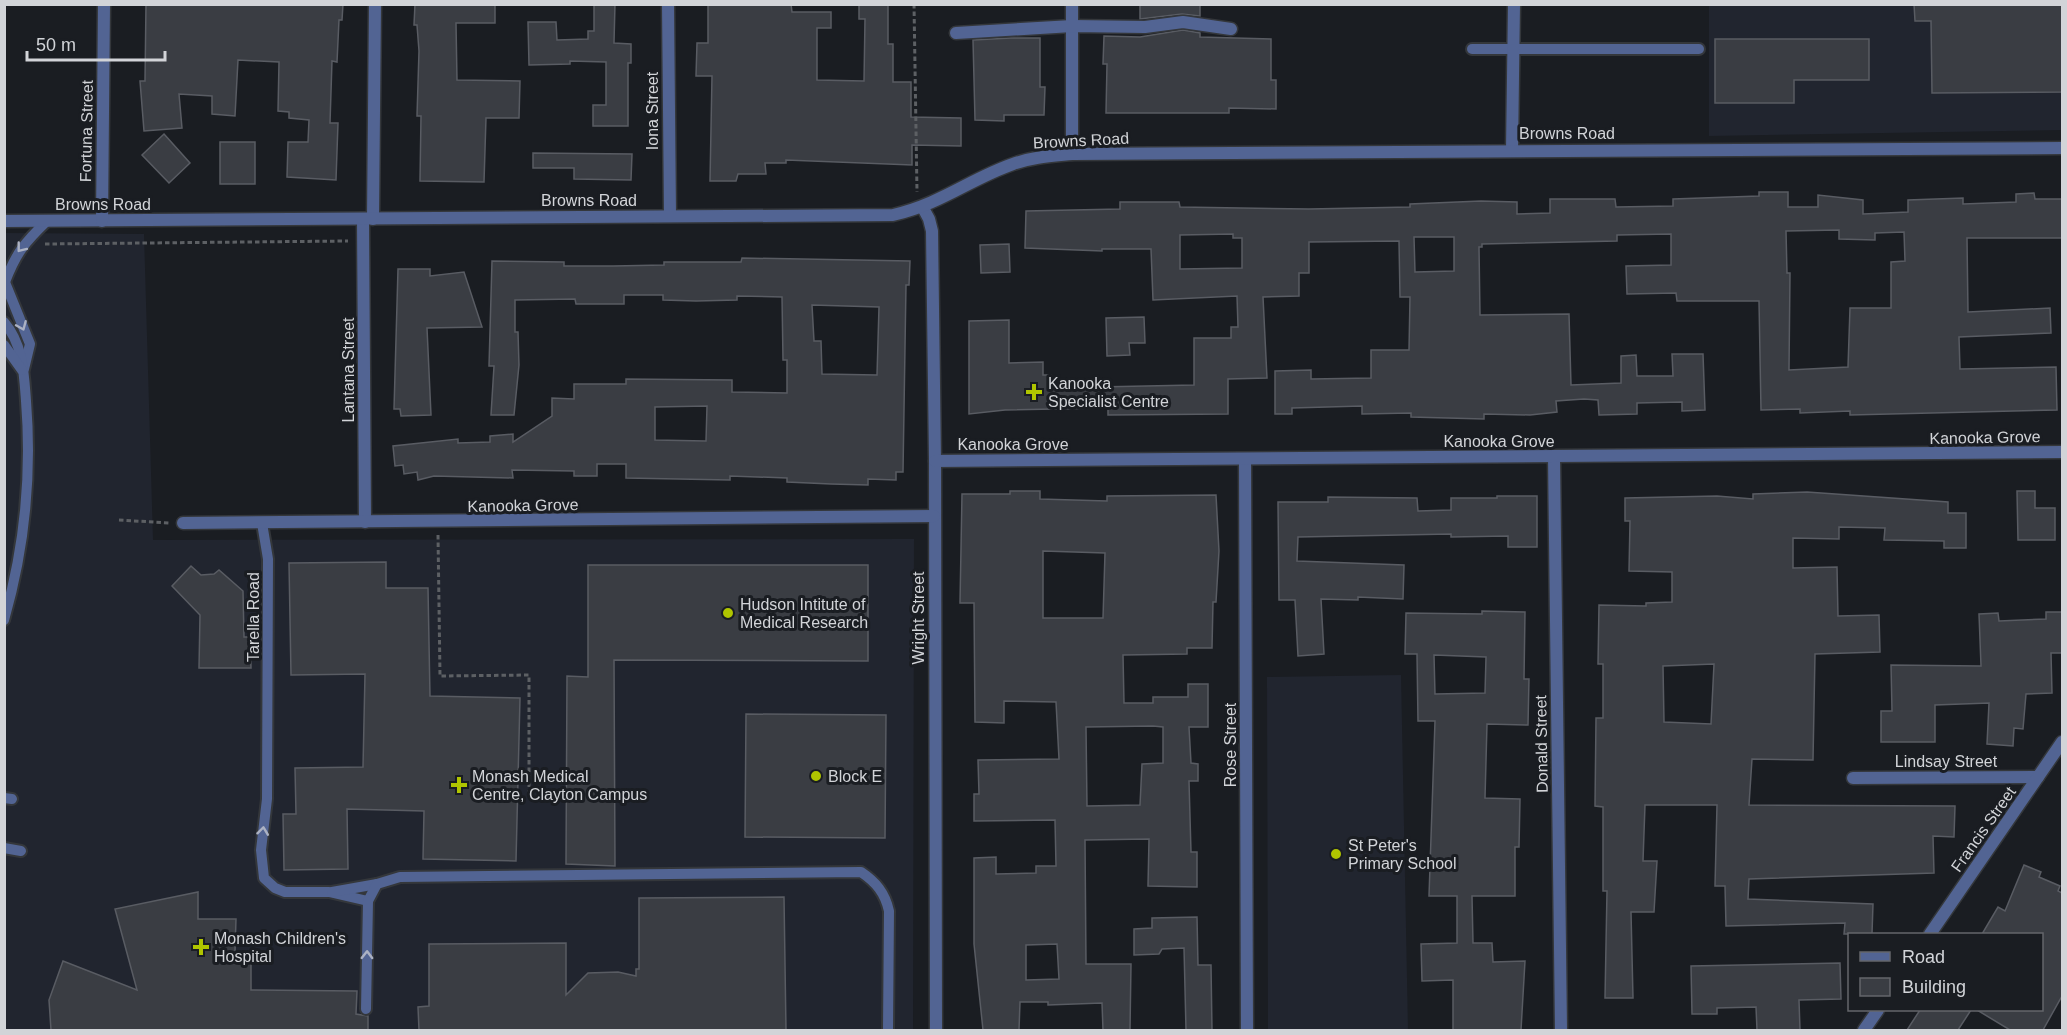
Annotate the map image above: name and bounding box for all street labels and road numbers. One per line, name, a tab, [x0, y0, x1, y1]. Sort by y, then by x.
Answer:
street label: Iona Street	[644, 71, 661, 150]
street label: Fortuna Street	[77, 79, 96, 182]
street label: Browns Road	[1519, 125, 1615, 142]
street label: Browns Road	[1033, 129, 1129, 152]
street label: Browns Road	[541, 192, 637, 209]
street label: Browns Road	[55, 196, 151, 213]
street label: Lantana Street	[340, 317, 357, 422]
street label: Kanooka Grove	[1929, 428, 2041, 447]
street label: Kanooka Grove	[1443, 433, 1555, 450]
street label: Kanooka Grove	[957, 436, 1069, 453]
street label: Kanooka Grove	[467, 496, 579, 515]
street label: Wright Street	[910, 571, 927, 665]
street label: Tarella Road	[245, 572, 262, 662]
street label: Donald Street	[1532, 694, 1551, 793]
street label: Rose Street	[1222, 702, 1239, 787]
street label: Lindsay Street	[1895, 753, 1998, 770]
street label: Francis Street	[1948, 783, 2019, 875]

